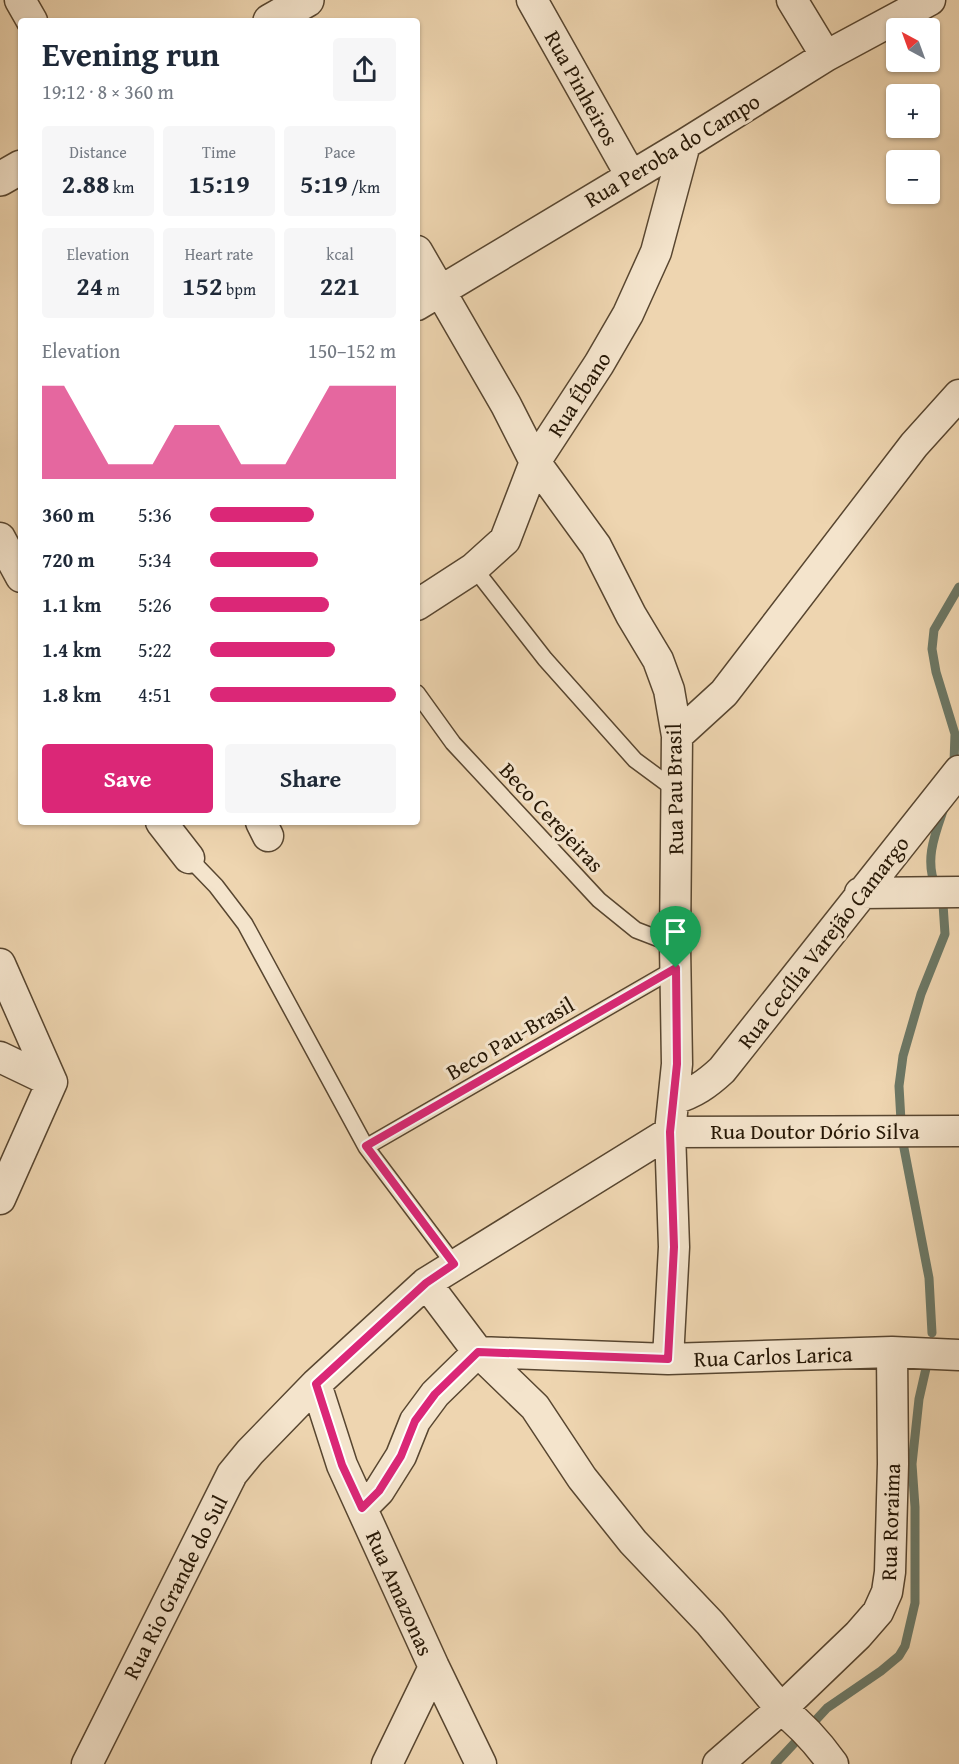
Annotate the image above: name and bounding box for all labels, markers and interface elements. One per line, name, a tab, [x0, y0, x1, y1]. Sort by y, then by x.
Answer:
north arrow	[886, 18, 940, 72]
map controls	[886, 18, 940, 204]
street label: Rua Pinheiros	[537, 24, 627, 152]
text: Evening run	[42, 30, 219, 78]
button: share	[333, 38, 396, 101]
text: 19:12 · 8 × 360 m	[42, 77, 174, 106]
button: +	[886, 84, 940, 138]
street label: Rua Peroba do Campo	[578, 85, 766, 215]
text: Distance	[69, 140, 127, 164]
text: Time	[202, 140, 236, 164]
text: Pace	[325, 140, 355, 164]
button: −	[886, 150, 940, 204]
text: 2.88	[62, 164, 110, 203]
text: 15:19	[188, 164, 250, 203]
text: 5:19	[300, 164, 348, 203]
text: km	[110, 175, 134, 199]
text: /km	[348, 175, 380, 199]
text: Elevation	[67, 242, 129, 266]
text: Heart rate	[185, 242, 253, 266]
text: kcal	[326, 242, 354, 266]
text: 24	[76, 266, 103, 305]
text: 152	[182, 266, 222, 305]
text: 221	[320, 266, 360, 305]
text: m	[103, 277, 120, 301]
text: bpm	[222, 277, 256, 301]
text: Elevation	[42, 336, 120, 365]
text: 150–152 m	[308, 336, 396, 365]
street label: Rua Ébano	[539, 345, 619, 443]
text: 360 m	[42, 500, 95, 529]
text: 5:36	[138, 500, 172, 529]
text: 720 m	[42, 545, 95, 574]
text: 5:34	[138, 545, 172, 574]
text: 1.1 km	[42, 590, 101, 619]
text: 5:26	[138, 590, 172, 619]
text: 1.4 km	[42, 635, 101, 664]
text: 5:22	[138, 635, 172, 664]
text: 1.8 km	[42, 680, 101, 709]
text: 4:51	[138, 680, 172, 709]
street label: Rua Pau Brasil	[657, 723, 691, 855]
button: Save	[42, 744, 213, 813]
button: Share	[225, 744, 396, 813]
street label: Beco Cerejeiras	[492, 755, 612, 879]
street label: Rua Cecília Varejão Camargo	[730, 829, 916, 1055]
pin	[650, 906, 701, 968]
icon: arrive	[659, 915, 692, 948]
street label: Beco Pau-Brasil	[440, 988, 580, 1088]
street label: Rua Doutor Dório Silva	[710, 1115, 920, 1147]
street label: Rua Carlos Larica	[693, 1337, 853, 1375]
street label: Rua Roraima	[872, 1462, 908, 1581]
street label: Rua Rio Grande do Sul	[115, 1489, 235, 1685]
street label: Rua Amazonas	[358, 1525, 442, 1661]

